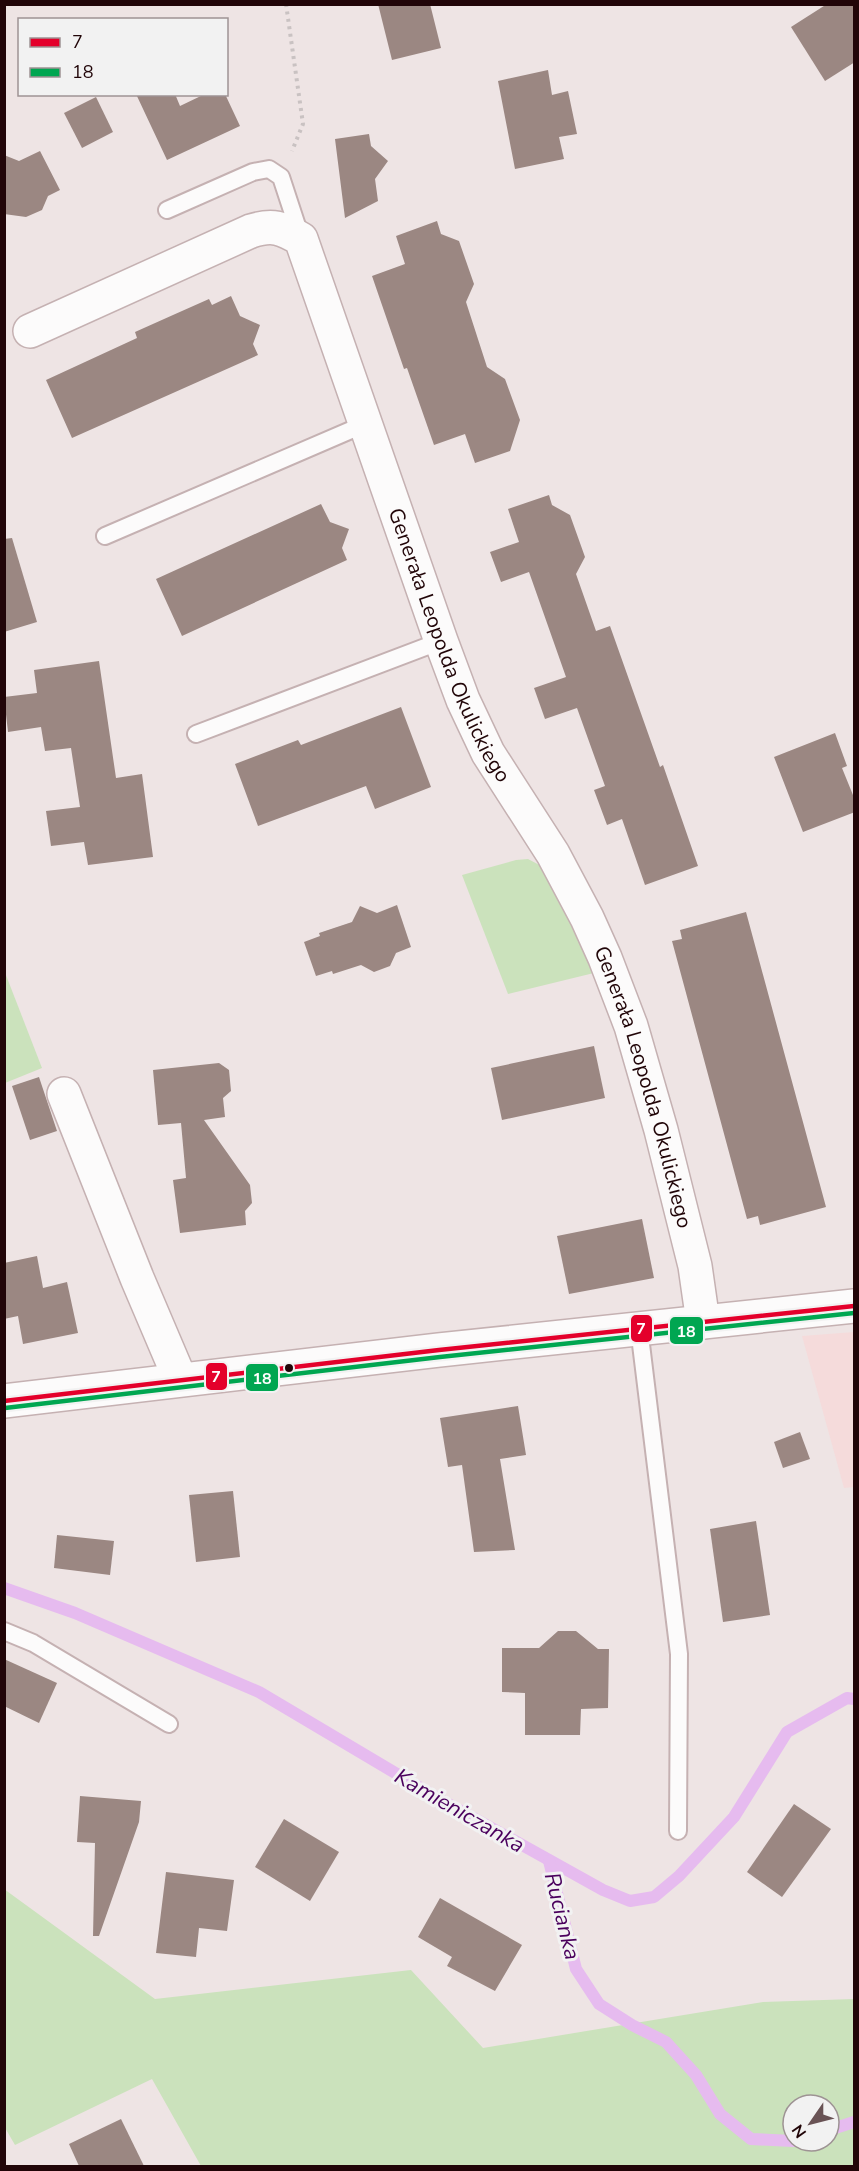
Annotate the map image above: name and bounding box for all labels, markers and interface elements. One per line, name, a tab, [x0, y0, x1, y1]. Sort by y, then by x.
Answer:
legend	[18, 18, 228, 96]
text: 7	[72, 30, 83, 54]
text: 18	[72, 60, 94, 84]
street label: Generała Leopolda Okulickiego	[382, 504, 517, 788]
street label: Generała Leopolda Okulickiego	[587, 941, 699, 1231]
line badge: 7	[630, 1314, 653, 1343]
line badge: 18	[669, 1316, 704, 1345]
text: 7	[636, 1318, 646, 1340]
text: 18	[676, 1321, 696, 1343]
line badge: 7	[205, 1362, 228, 1391]
unlabelled marker	[283, 1362, 295, 1374]
line badge: 18	[245, 1363, 279, 1392]
text: 7	[211, 1366, 221, 1388]
text: 18	[252, 1368, 272, 1390]
water label: Kamieniczanka	[389, 1761, 530, 1860]
water label: Rucianka	[537, 1869, 587, 1963]
north arrow	[781, 2093, 841, 2153]
text: N	[787, 2120, 812, 2142]

